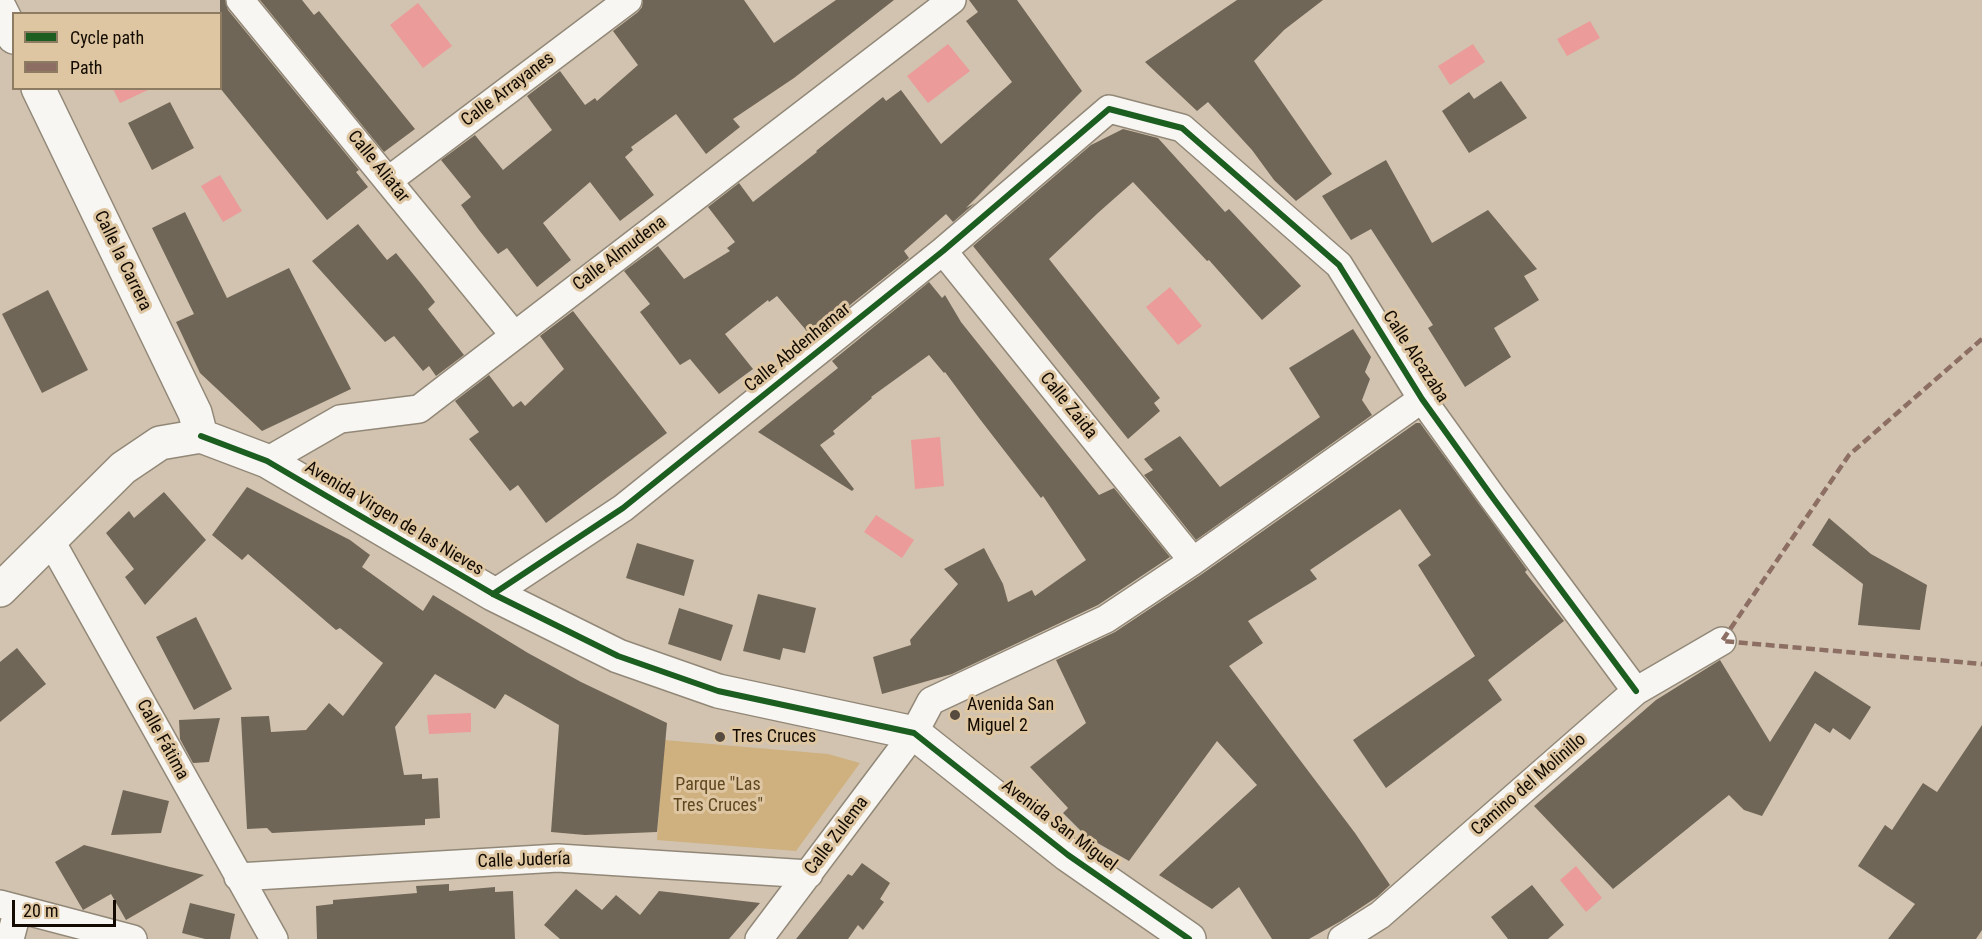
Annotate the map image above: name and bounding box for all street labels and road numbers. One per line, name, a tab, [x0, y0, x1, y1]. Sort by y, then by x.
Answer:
street label: Calle Arrayanes	[457, 48, 559, 132]
street label: Calle Aliatar	[342, 127, 414, 207]
street label: Calle la Carrera	[89, 208, 155, 314]
street label: Calle Almudena	[569, 212, 671, 296]
street label: Calle Abdenhamar	[741, 299, 855, 397]
street label: Calle Alcazaba	[1377, 307, 1453, 407]
street label: Calle Zaida	[1035, 368, 1101, 444]
street label: Avenida Virgen de las Nieves	[301, 457, 487, 581]
street label: Calle Fátima	[131, 696, 193, 784]
street label: Camino del Molinillo	[1467, 729, 1591, 841]
street label: Avenida San Miguel	[997, 775, 1121, 877]
street label: Calle Zulema	[801, 793, 873, 879]
street label: Calle Judería	[477, 849, 571, 873]

